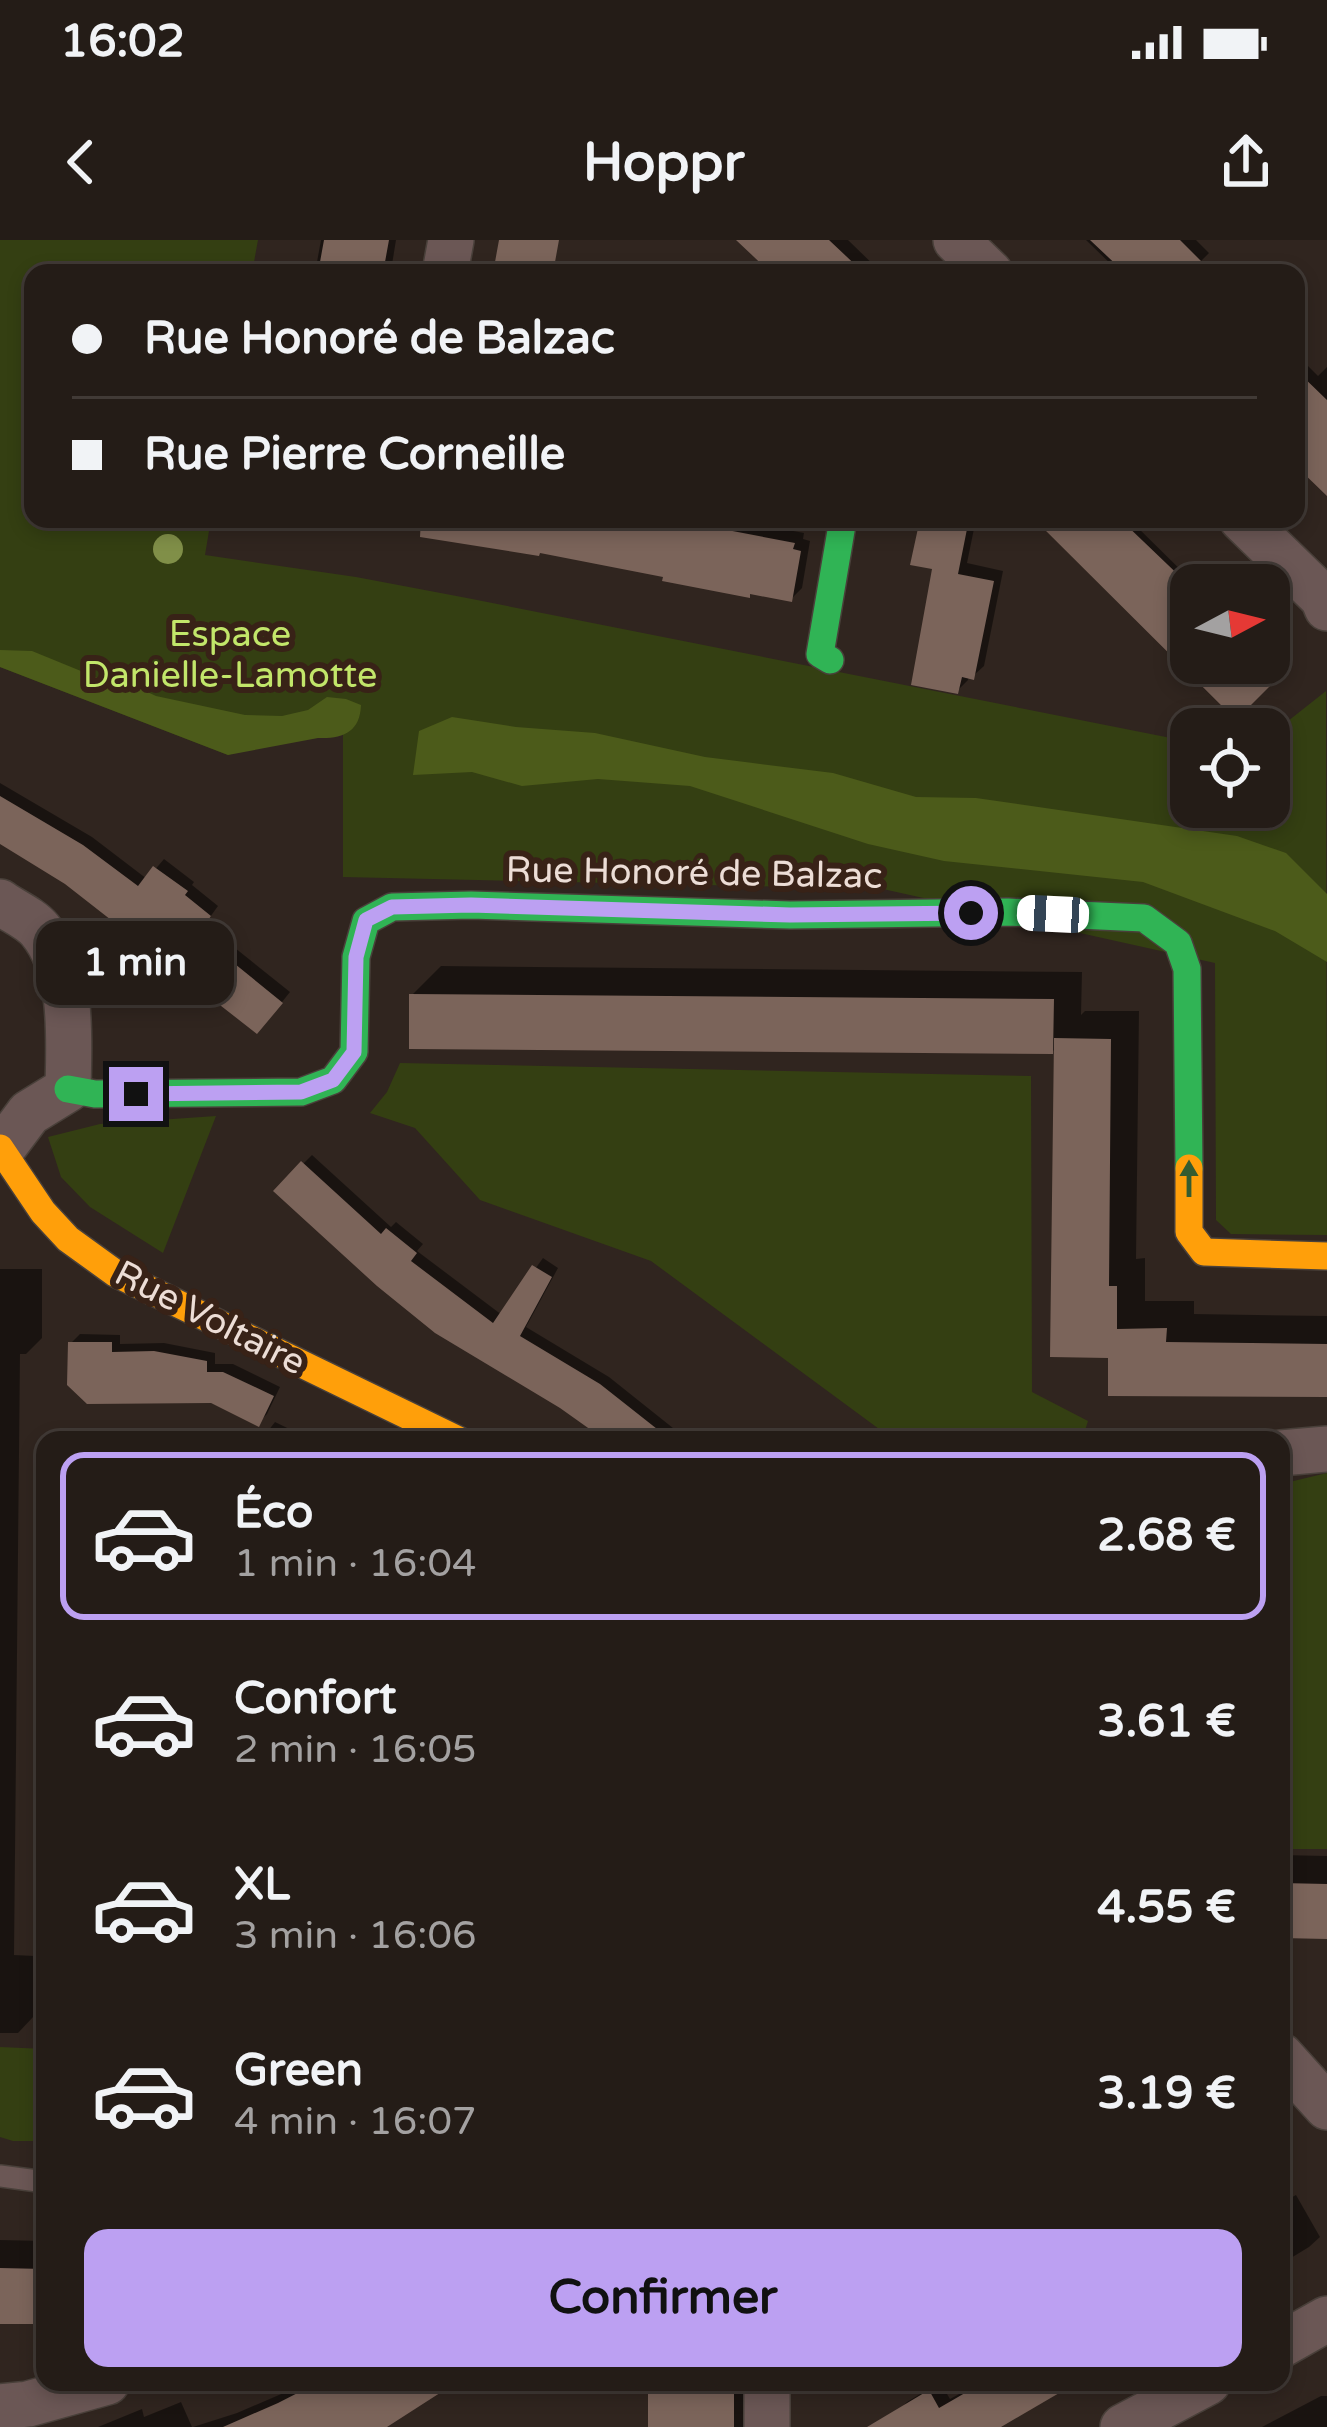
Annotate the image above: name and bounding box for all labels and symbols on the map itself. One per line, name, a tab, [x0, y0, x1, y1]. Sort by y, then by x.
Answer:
north arrow	[1170, 564, 1290, 684]
park label: Espace Danielle-Lamotte	[83, 613, 377, 697]
street label: Rue Honoré de Balzac	[505, 848, 883, 898]
route start	[944, 886, 998, 940]
car	[1016, 894, 1090, 934]
callout: 1 min	[37, 920, 235, 1004]
route end	[109, 1067, 163, 1121]
one-way arrow	[1179, 1159, 1199, 1197]
street label: Rue Voltaire	[108, 1252, 312, 1384]

